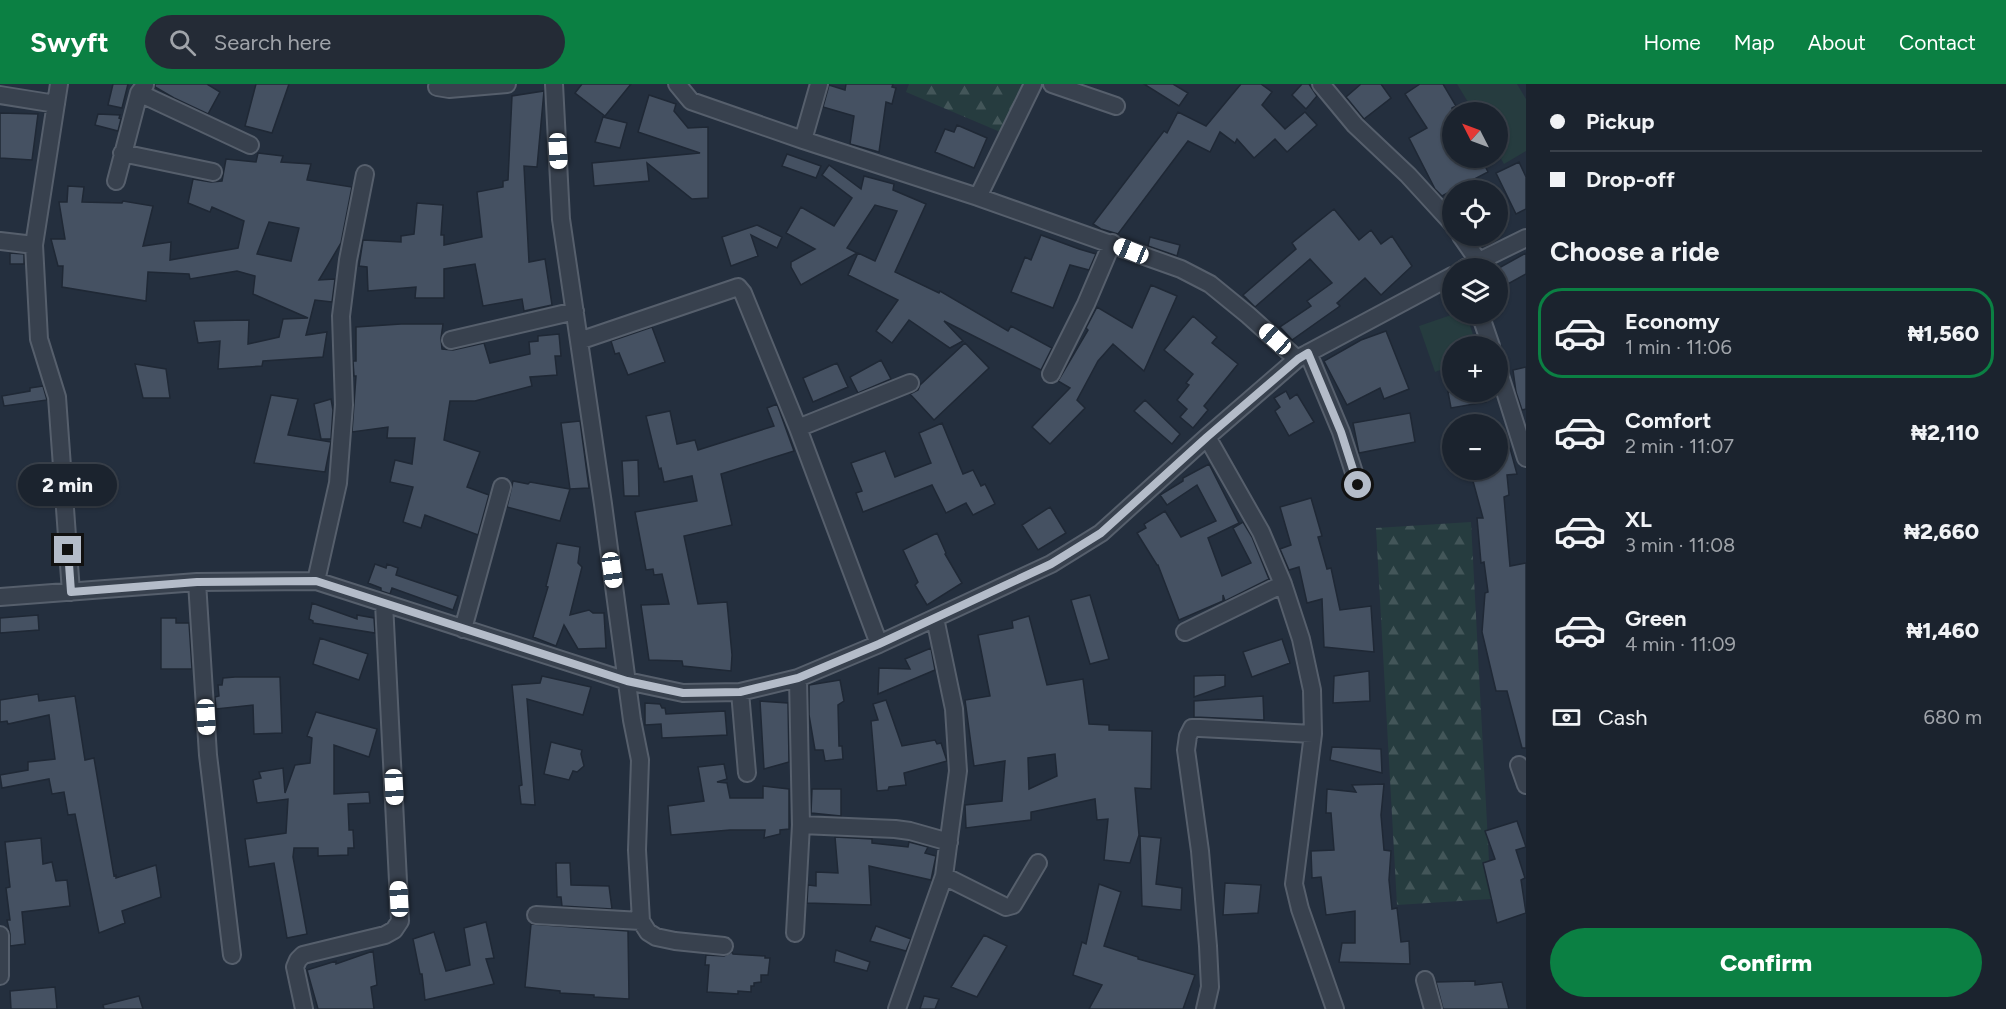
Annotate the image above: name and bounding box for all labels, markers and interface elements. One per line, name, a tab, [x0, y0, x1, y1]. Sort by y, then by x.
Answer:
search box	[145, 15, 565, 69]
text: Swyft	[30, 25, 109, 59]
icon: search	[166, 26, 199, 59]
text: Search here	[214, 29, 331, 56]
text: Home	[1644, 30, 1701, 55]
text: Map	[1734, 30, 1775, 55]
text: About	[1808, 30, 1866, 55]
text: Contact	[1899, 30, 1976, 55]
north arrow	[1442, 102, 1508, 168]
map controls	[1442, 102, 1508, 480]
text: Pickup	[1586, 108, 1655, 135]
car	[548, 133, 568, 169]
text: Drop-off	[1586, 166, 1675, 193]
button: locate	[1442, 180, 1508, 246]
text: Choose a ride	[1550, 235, 1719, 268]
car	[1111, 236, 1151, 266]
button: layers	[1442, 258, 1508, 324]
icon: car	[1553, 306, 1607, 360]
text: Economy	[1625, 308, 1720, 335]
car	[1256, 320, 1294, 358]
text: ₦1,560	[1908, 320, 1979, 347]
text: 1 min · 11:06	[1625, 335, 1732, 359]
button: +	[1442, 336, 1508, 402]
icon: car	[1553, 405, 1607, 459]
text: Comfort	[1625, 407, 1711, 434]
button: −	[1442, 414, 1508, 480]
text: ₦2,110	[1911, 419, 1979, 446]
text: 2 min · 11:07	[1625, 434, 1734, 458]
callout: 2 min	[19, 463, 118, 505]
route start	[1344, 471, 1371, 498]
text: 2 min	[42, 473, 93, 497]
icon: car	[1553, 504, 1607, 558]
text: XL	[1625, 506, 1652, 533]
text: ₦2,660	[1904, 518, 1979, 545]
text: 3 min · 11:08	[1625, 533, 1735, 557]
route end	[54, 536, 81, 563]
car	[601, 551, 623, 589]
icon: car	[1553, 603, 1607, 657]
text: Green	[1625, 605, 1687, 632]
text: ₦1,460	[1906, 617, 1979, 644]
text: 4 min · 11:09	[1625, 632, 1736, 656]
car	[196, 699, 216, 735]
icon: cash	[1550, 701, 1583, 734]
text: Cash	[1598, 704, 1648, 731]
text: 680 m	[1924, 705, 1982, 729]
car	[384, 769, 404, 805]
car	[389, 881, 409, 917]
button: Confirm	[1550, 928, 1982, 997]

